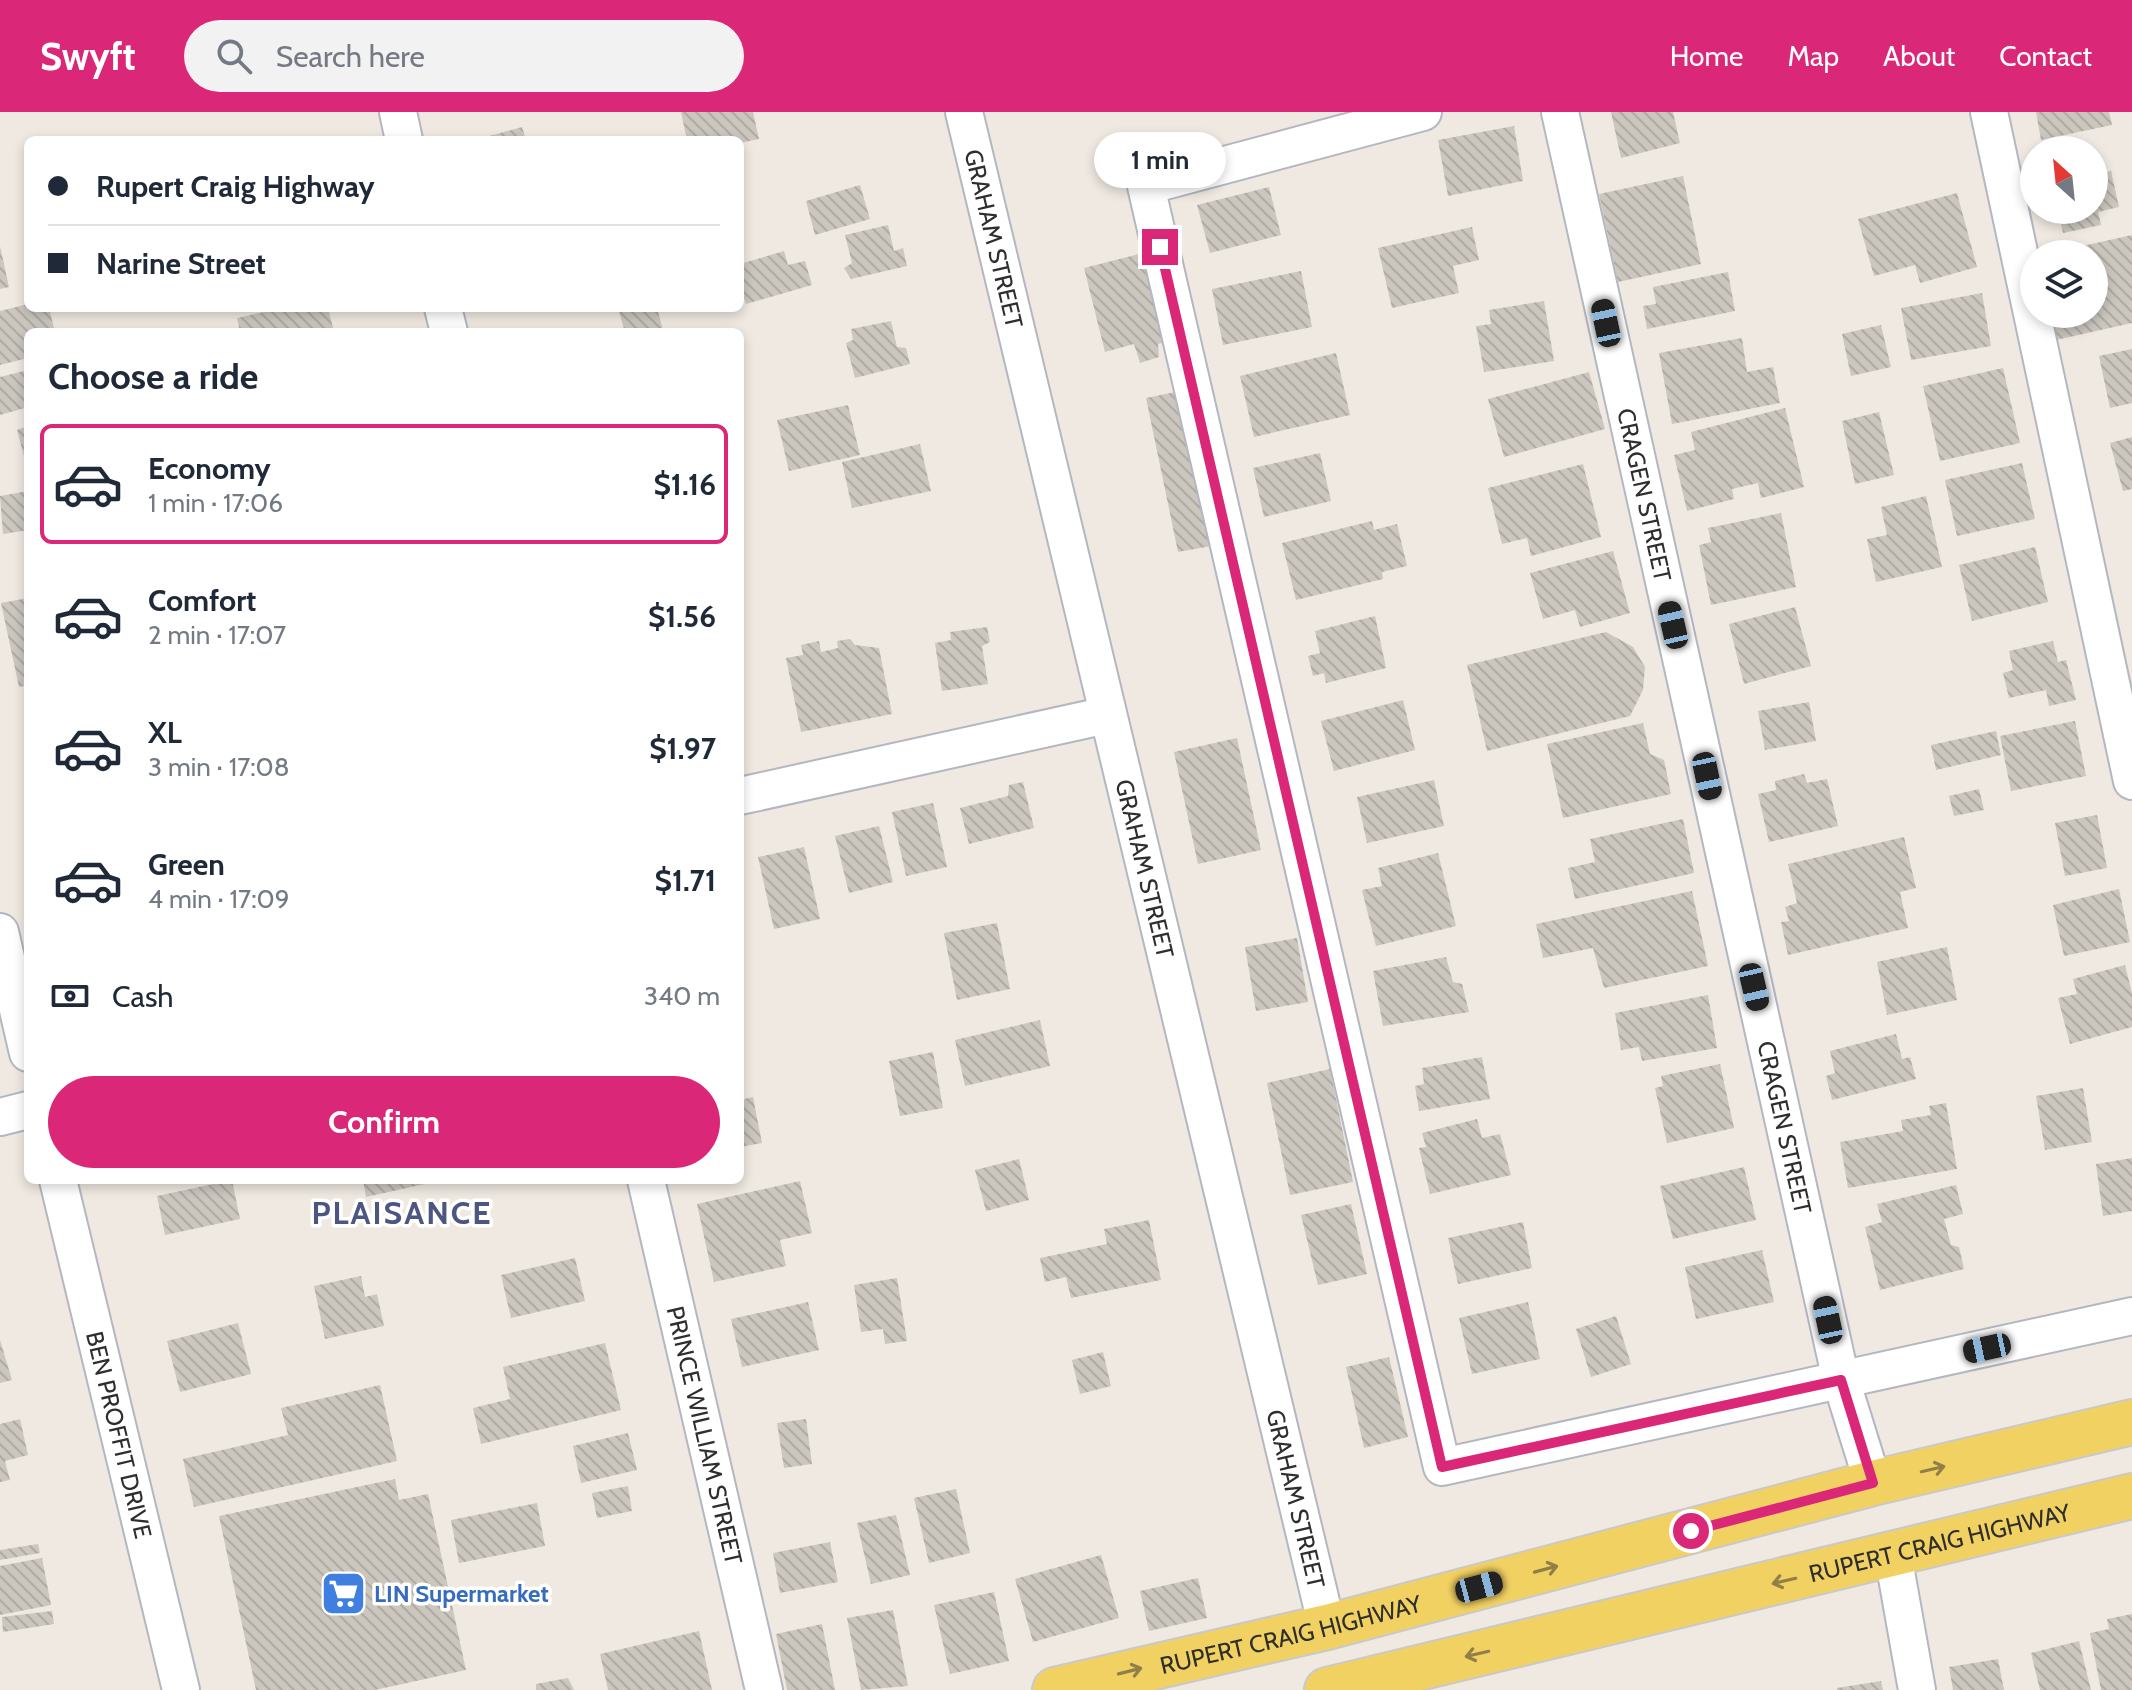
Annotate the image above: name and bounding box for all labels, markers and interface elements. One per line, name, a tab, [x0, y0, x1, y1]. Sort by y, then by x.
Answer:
search box	[184, 20, 744, 92]
text: Swyft	[40, 33, 136, 80]
icon: search	[212, 34, 256, 78]
text: Search here	[276, 38, 425, 75]
text: Home	[1670, 39, 1743, 73]
text: Map	[1787, 39, 1839, 73]
text: About	[1883, 39, 1955, 73]
text: Contact	[1999, 39, 2092, 73]
callout: 1 min	[1094, 131, 1226, 187]
north arrow	[2020, 136, 2108, 224]
map controls	[2020, 136, 2108, 328]
text: 1 min	[1131, 144, 1189, 176]
street label: GRAHAM STREET	[959, 146, 1030, 331]
text: Rupert Craig Highway	[96, 168, 375, 205]
route end	[1142, 229, 1178, 265]
button: layers	[2020, 240, 2108, 328]
text: Narine Street	[96, 245, 266, 282]
car	[1589, 297, 1623, 349]
text: Choose a ride	[48, 354, 258, 398]
street label: CRAGEN STREET	[1612, 406, 1678, 584]
icon: car	[52, 448, 124, 520]
text: Economy	[148, 450, 271, 487]
text: $1.16	[653, 466, 716, 503]
text: 1 min · 17:06	[148, 487, 283, 519]
icon: car	[52, 580, 124, 652]
text: Comfort	[148, 582, 256, 619]
text: $1.56	[648, 598, 716, 635]
car	[1656, 599, 1690, 651]
text: 2 min · 17:07	[148, 619, 286, 651]
icon: car	[52, 712, 124, 784]
text: XL	[148, 714, 182, 751]
text: $1.97	[649, 730, 716, 767]
car	[1690, 750, 1724, 802]
text: 3 min · 17:08	[148, 751, 290, 783]
street label: GRAHAM STREET	[1110, 776, 1181, 961]
icon: car	[52, 844, 124, 916]
text: Green	[148, 846, 225, 883]
text: $1.71	[654, 862, 716, 899]
text: 4 min · 17:09	[148, 883, 290, 915]
car	[1737, 961, 1771, 1013]
icon: cash	[48, 974, 92, 1018]
text: Cash	[112, 978, 174, 1015]
text: 340 m	[644, 980, 720, 1012]
street label: CRAGEN STREET	[1752, 1038, 1818, 1217]
button: Confirm	[48, 1076, 720, 1168]
district label: PLAISANCE	[312, 1193, 492, 1232]
car	[1811, 1294, 1845, 1346]
street label: PRINCE WILLIAM STREET	[661, 1303, 749, 1567]
street label: BEN PROFFIT DRIVE	[80, 1328, 158, 1541]
car	[1961, 1331, 2013, 1365]
street label: GRAHAM STREET	[1261, 1406, 1332, 1591]
one-way arrow	[1920, 1461, 1946, 1476]
street label: RUPERT CRAIG HIGHWAY	[1806, 1497, 2073, 1588]
route start	[1673, 1513, 1709, 1549]
one-way arrow	[1533, 1561, 1558, 1576]
supermarket icon: LIN Supermarket	[319, 1569, 367, 1617]
car	[1453, 1569, 1505, 1605]
one-way arrow	[1772, 1574, 1797, 1589]
place label: LIN Supermarket	[374, 1579, 549, 1608]
street label: RUPERT CRAIG HIGHWAY	[1157, 1588, 1425, 1680]
one-way arrow	[1464, 1647, 1490, 1662]
one-way arrow	[1117, 1663, 1143, 1678]

